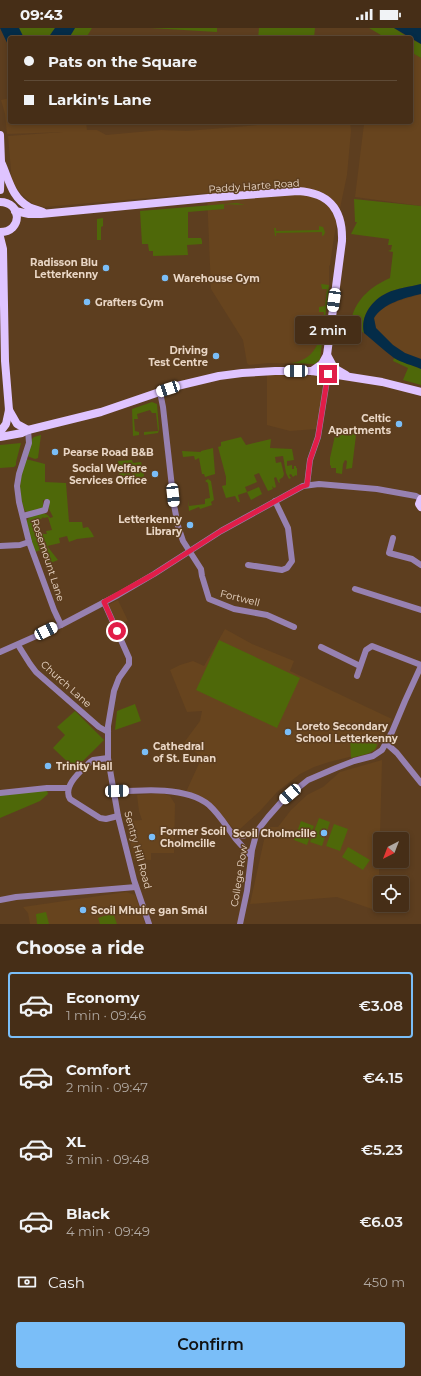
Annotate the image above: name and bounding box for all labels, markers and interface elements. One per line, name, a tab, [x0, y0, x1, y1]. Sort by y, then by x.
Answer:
text: 09:43	[20, 5, 63, 24]
text: Pats on the Square	[48, 52, 197, 71]
text: Larkin's Lane	[48, 90, 151, 109]
street label: Paddy Harte Road	[208, 176, 300, 196]
place label: Radisson Blu Letterkenny	[30, 256, 99, 281]
marker: Radisson Blu Letterkenny	[101, 263, 111, 273]
place label: Warehouse Gym	[173, 272, 260, 285]
marker: Warehouse Gym	[160, 273, 170, 283]
car	[326, 287, 342, 313]
place label: Grafters Gym	[95, 296, 164, 309]
marker: Grafters Gym	[82, 297, 92, 307]
callout: 2 min	[295, 316, 361, 344]
text: 2 min	[309, 322, 347, 338]
place label: Driving Test Centre	[148, 344, 208, 369]
marker: Driving Test Centre	[211, 351, 221, 361]
car	[284, 365, 308, 377]
route end	[319, 365, 337, 383]
car	[155, 380, 181, 398]
place label: Celtic Apartments	[327, 412, 392, 437]
marker: Celtic Apartments	[394, 419, 404, 429]
place label: Pearse Road B&B	[63, 446, 154, 459]
marker: Pearse Road B&B	[50, 447, 60, 457]
place label: Social Welfare Services Office	[69, 462, 147, 487]
marker: Social Welfare Services Office	[150, 469, 160, 479]
car	[166, 482, 180, 508]
place label: Letterkenny Library	[118, 513, 183, 538]
street label: Rosemount Lane	[29, 517, 67, 603]
marker: Letterkenny Library	[185, 520, 195, 530]
street label: Fortwell	[219, 587, 261, 609]
car	[33, 620, 59, 642]
route start	[108, 622, 126, 640]
street label: Church Lane	[38, 658, 94, 710]
place label: Loreto Secondary School Letterkenny	[296, 720, 399, 745]
marker: Loreto Secondary School Letterkenny	[283, 727, 293, 737]
place label: Cathedral of St. Eunan	[153, 740, 216, 765]
marker: Cathedral of St. Eunan	[140, 747, 150, 757]
place label: Trinity Hall	[56, 760, 112, 773]
marker: Trinity Hall	[43, 761, 53, 771]
car	[277, 782, 303, 806]
car	[105, 785, 129, 797]
street label: Sentry Hill Road	[121, 810, 155, 890]
place label: Former Scoil Cholmcille	[160, 825, 226, 850]
place label: Scoil Cholmcille	[233, 827, 316, 840]
marker: Scoil Cholmcille	[319, 828, 329, 838]
marker: Former Scoil Cholmcille	[147, 832, 157, 842]
north arrow	[373, 832, 409, 868]
map controls	[373, 832, 409, 912]
street label: College Row	[228, 844, 250, 908]
button: locate	[373, 876, 409, 912]
place label: Scoil Mhuire gan Smál	[91, 904, 207, 917]
marker: Scoil Mhuire gan Smál	[78, 905, 88, 915]
text: Choose a ride	[16, 937, 144, 959]
icon: car	[18, 987, 54, 1023]
text: Economy	[66, 988, 139, 1007]
text: €3.08	[359, 996, 403, 1015]
text: 1 min · 09:46	[66, 1007, 146, 1023]
icon: car	[18, 1059, 54, 1095]
text: Comfort	[66, 1060, 131, 1079]
text: €4.15	[363, 1068, 403, 1087]
text: 2 min · 09:47	[66, 1079, 148, 1095]
icon: car	[18, 1131, 54, 1167]
text: XL	[66, 1132, 85, 1151]
text: €5.23	[361, 1140, 403, 1159]
text: 3 min · 09:48	[66, 1151, 149, 1167]
icon: car	[18, 1203, 54, 1239]
text: Black	[66, 1204, 110, 1223]
text: €6.03	[360, 1212, 403, 1231]
text: 4 min · 09:49	[66, 1223, 150, 1239]
icon: cash	[16, 1271, 38, 1293]
text: Cash	[48, 1273, 85, 1292]
text: 450 m	[363, 1274, 405, 1290]
button: Confirm	[16, 1322, 405, 1368]

